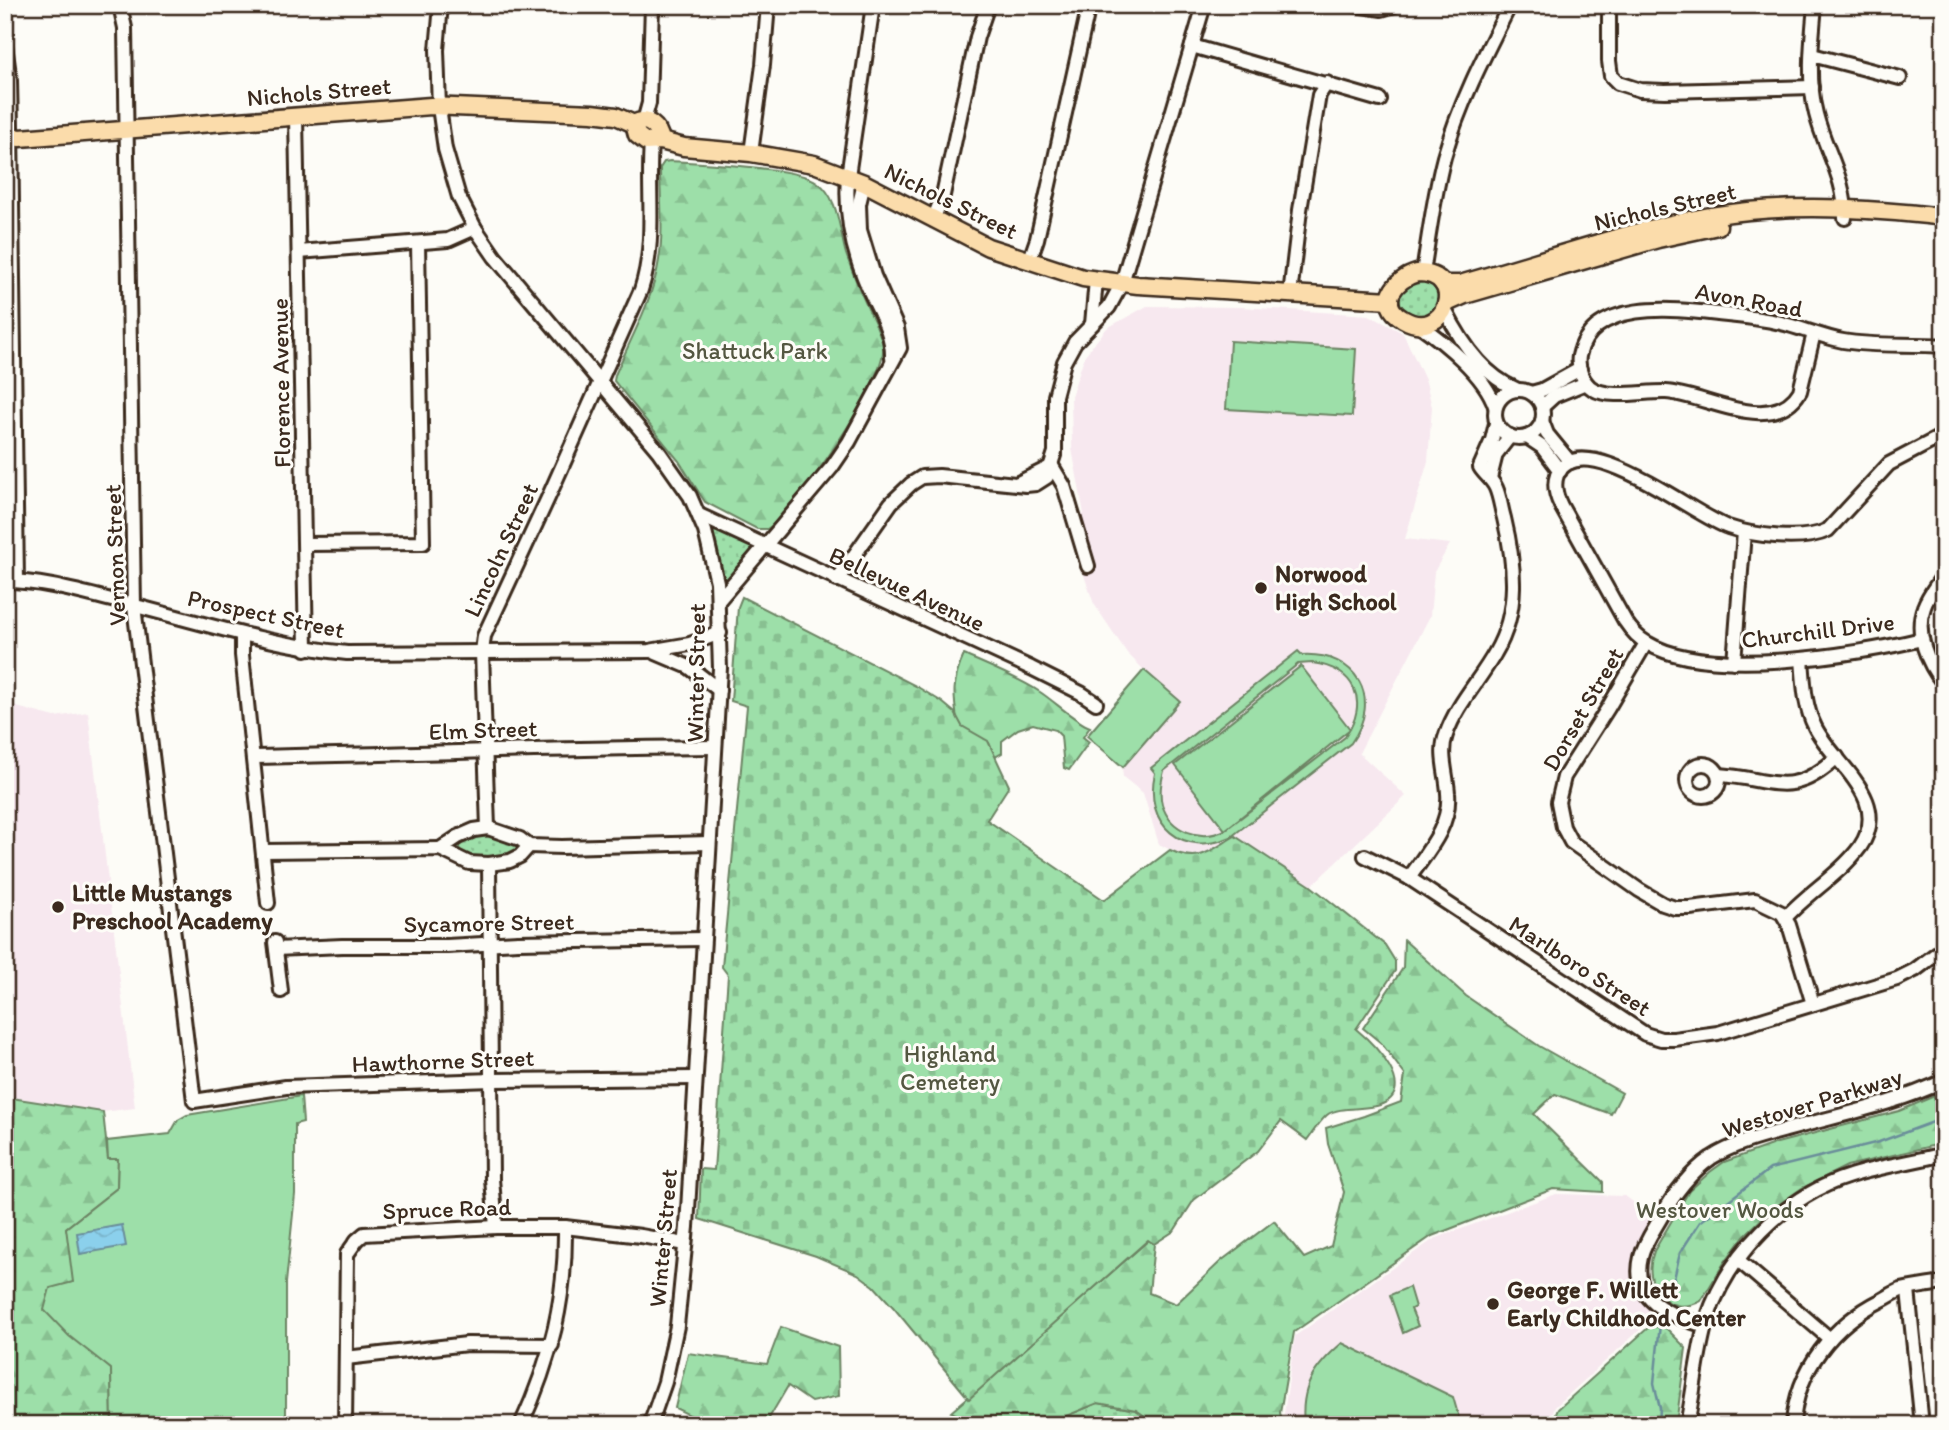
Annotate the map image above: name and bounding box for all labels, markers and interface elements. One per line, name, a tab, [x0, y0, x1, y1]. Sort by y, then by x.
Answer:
street label: Nichols Street	[246, 71, 392, 112]
street label: Nichols Street	[880, 156, 1023, 245]
street label: Nichols Street	[1591, 176, 1739, 237]
street label: Avon Road	[1693, 276, 1805, 323]
street label: Florence Avenue	[265, 298, 296, 468]
park label: Shattuck Park	[682, 336, 828, 365]
street label: Lincoln Street	[457, 478, 544, 621]
street label: Vernon Street	[98, 484, 131, 626]
street label: Bellevue Avenue	[825, 540, 990, 637]
place label: Norwood High School	[1275, 559, 1397, 617]
marker: Norwood High School	[1253, 580, 1269, 596]
street label: Prospect Street	[185, 583, 347, 644]
street label: Winter Street	[680, 603, 711, 743]
street label: Churchill Drive	[1740, 607, 1896, 654]
street label: Dorset Street	[1536, 642, 1630, 776]
street label: Elm Street	[428, 713, 538, 746]
place label: Little Mustangs Preschool Academy	[72, 878, 273, 936]
marker: Little Mustangs Preschool Academy	[50, 899, 66, 915]
street label: Sycamore Street	[403, 907, 575, 938]
street label: Marlboro Street	[1504, 909, 1657, 1022]
park label: Highland Cemetery	[900, 1039, 1000, 1096]
street label: Hawthorne Street	[351, 1043, 535, 1078]
street label: Westover Parkway	[1718, 1061, 1905, 1144]
street label: Winter Street	[642, 1167, 683, 1309]
street label: Spruce Road	[382, 1192, 512, 1225]
park label: Westover Woods	[1636, 1195, 1804, 1224]
place label: George F. Willett Early Childhood Center	[1507, 1275, 1747, 1333]
marker: George F. Willett Early Childhood Center	[1485, 1296, 1501, 1312]

